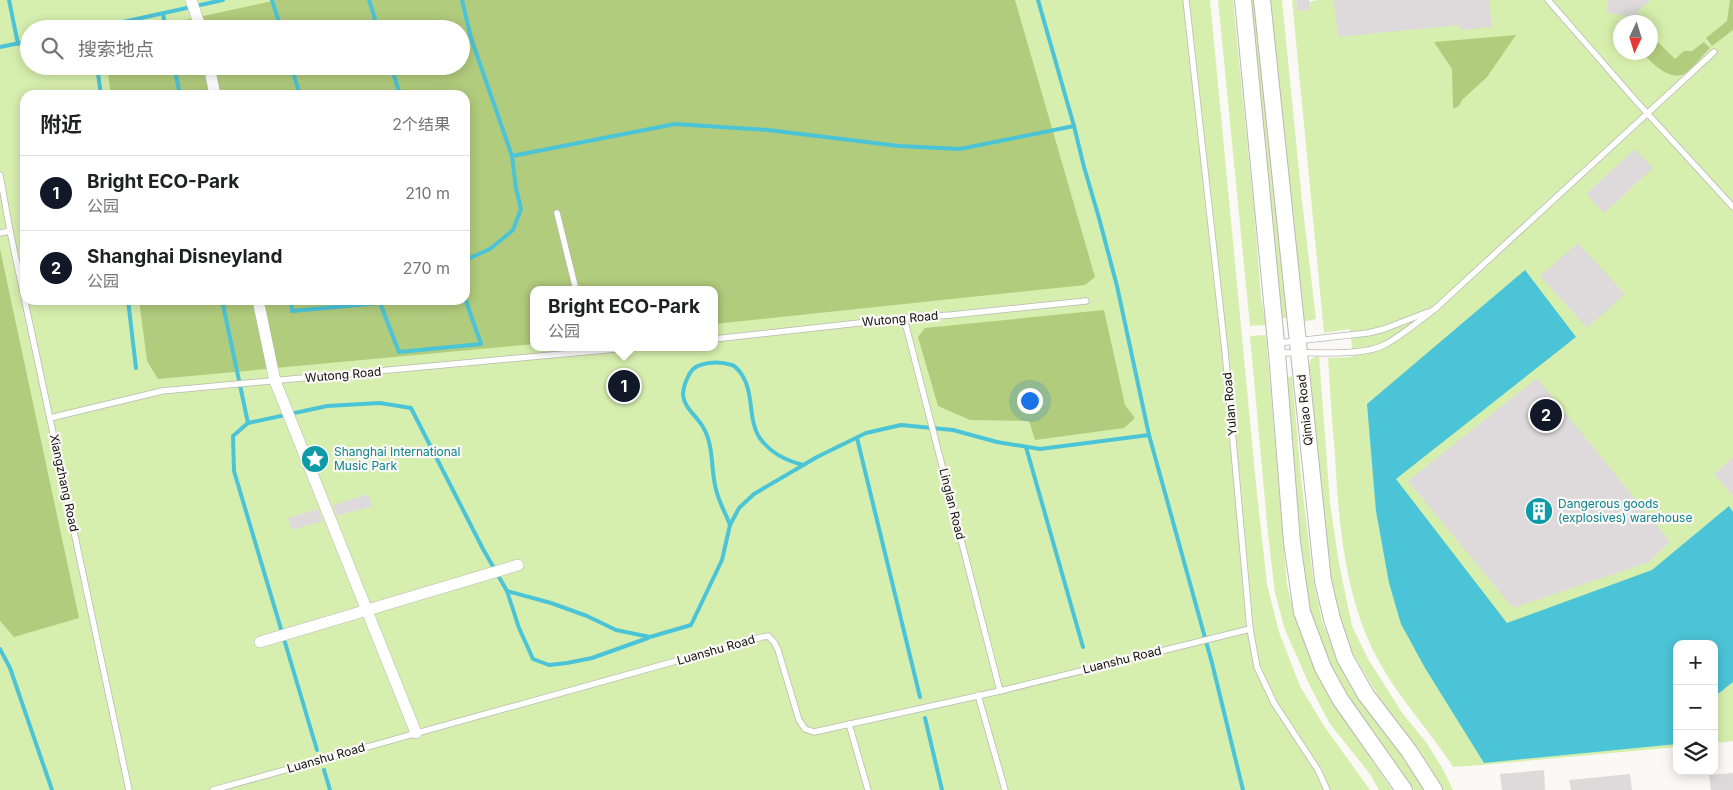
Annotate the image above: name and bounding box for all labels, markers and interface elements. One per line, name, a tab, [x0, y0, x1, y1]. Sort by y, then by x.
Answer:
north arrow	[1613, 15, 1658, 60]
search box	[20, 20, 470, 75]
icon: search	[38, 34, 66, 62]
text: 搜索地点	[78, 38, 154, 61]
text: 附近	[40, 112, 82, 137]
text: 2个结果	[392, 114, 450, 134]
text: Bright ECO-Park	[87, 170, 239, 193]
text: 1	[53, 183, 59, 203]
text: 210 m	[405, 183, 450, 203]
text: 公园	[87, 196, 119, 216]
text: Shanghai Disneyland	[87, 245, 282, 268]
text: 2	[51, 258, 61, 278]
text: 270 m	[403, 258, 450, 278]
text: 公园	[87, 271, 119, 291]
popup	[530, 286, 718, 351]
text: Bright ECO-Park	[548, 295, 700, 318]
street label: Wutong Road	[861, 308, 939, 329]
text: 公园	[548, 321, 580, 341]
street label: Wutong Road	[304, 364, 382, 385]
pin: 1	[608, 367, 640, 405]
street label: Yulan Road	[1219, 372, 1240, 436]
street label: Qimiao Road	[1293, 374, 1316, 447]
your location	[1017, 388, 1043, 414]
pin: 2	[1530, 396, 1562, 434]
street label: Xiangzhang Road	[47, 433, 82, 533]
place icon: Shanghai International Music Park	[300, 444, 330, 474]
place label: Shanghai International Music Park	[334, 444, 461, 473]
street label: Linglan Road	[936, 467, 969, 541]
building icon: Dangerous goods (explosives) warehouse	[1524, 496, 1554, 526]
place label: Dangerous goods (explosives) warehouse	[1558, 496, 1692, 525]
street label: Luanshu Road	[675, 631, 757, 668]
map controls	[1673, 640, 1718, 775]
button: +	[1673, 640, 1718, 685]
street label: Luanshu Road	[1081, 642, 1163, 677]
button: −	[1673, 685, 1718, 730]
button: layers	[1673, 730, 1718, 775]
street label: Luanshu Road	[285, 739, 367, 776]

